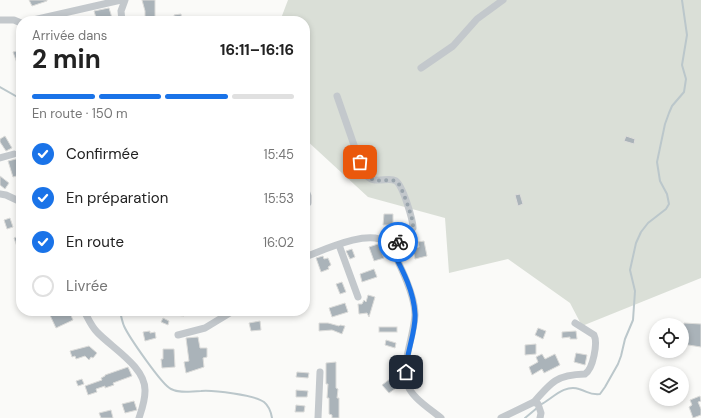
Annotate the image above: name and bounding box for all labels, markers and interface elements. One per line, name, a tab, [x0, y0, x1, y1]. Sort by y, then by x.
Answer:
text: Arrivée dans	[32, 27, 107, 44]
text: 16:11–16:16	[220, 40, 294, 60]
text: 2 min	[32, 42, 101, 76]
text: En route · 150 m	[32, 105, 128, 122]
icon: check	[32, 143, 54, 165]
text: Confirmée	[66, 144, 139, 164]
pin	[343, 145, 377, 179]
text: 15:45	[264, 146, 294, 163]
icon: bag	[349, 151, 371, 173]
icon: check	[32, 187, 54, 209]
text: En préparation	[66, 188, 168, 208]
text: 15:53	[264, 190, 294, 207]
courier	[378, 222, 418, 262]
icon: check	[32, 231, 54, 253]
icon: bike	[387, 231, 409, 253]
text: En route	[66, 232, 124, 252]
text: 16:02	[263, 234, 294, 251]
text: Livrée	[66, 276, 108, 296]
map controls	[649, 318, 689, 406]
button: locate	[649, 318, 689, 358]
pin	[389, 355, 423, 389]
icon: home	[395, 361, 417, 383]
button: layers	[649, 366, 689, 406]

